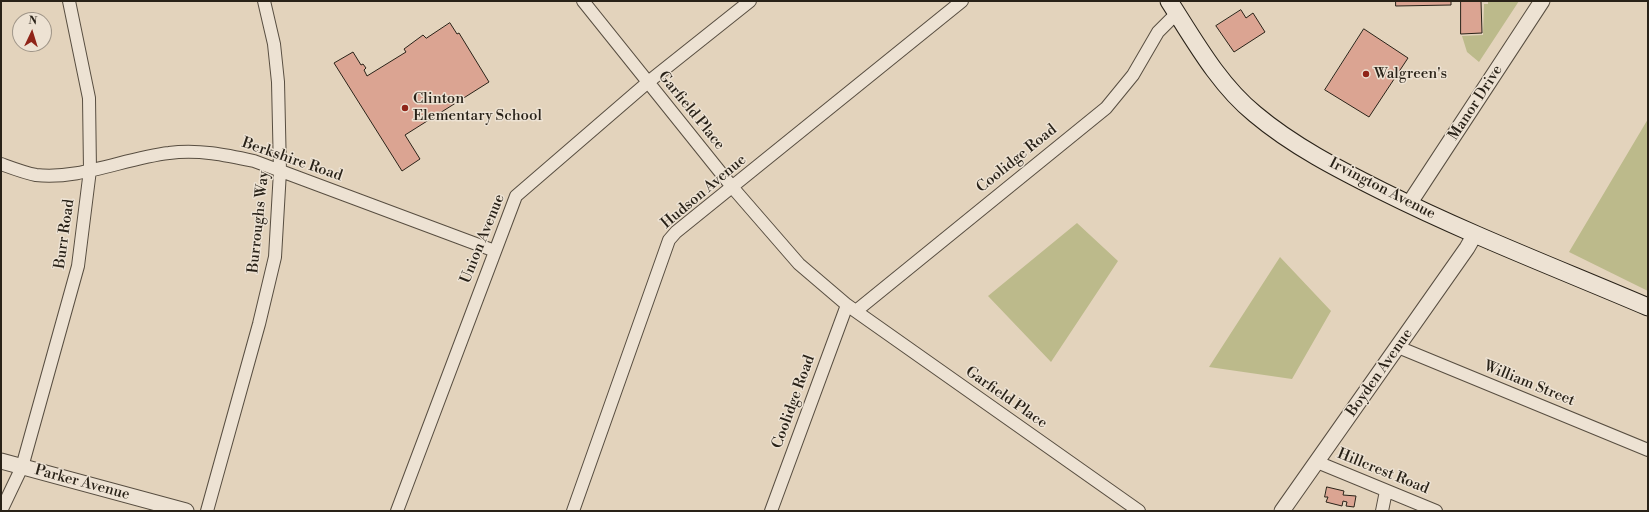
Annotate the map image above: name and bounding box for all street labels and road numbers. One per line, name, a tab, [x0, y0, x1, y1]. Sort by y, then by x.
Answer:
street label: Manor Drive	[1445, 62, 1507, 144]
street label: Garfield Place	[654, 68, 728, 154]
street label: Coolidge Road	[973, 121, 1061, 197]
street label: Berkshire Road	[239, 134, 345, 186]
street label: Hudson Avenue	[658, 151, 750, 233]
street label: Irvington Avenue	[1326, 154, 1438, 224]
street label: Burroughs Way	[245, 170, 273, 274]
street label: Union Avenue	[457, 192, 509, 286]
street label: Burr Road	[51, 198, 79, 270]
street label: Boyden Avenue	[1343, 326, 1417, 420]
street label: Coolidge Road	[769, 353, 819, 451]
street label: William Street	[1481, 358, 1577, 410]
street label: Garfield Place	[962, 363, 1050, 433]
street label: Hillcrest Road	[1335, 445, 1431, 499]
street label: Parker Avenue	[33, 462, 131, 504]

